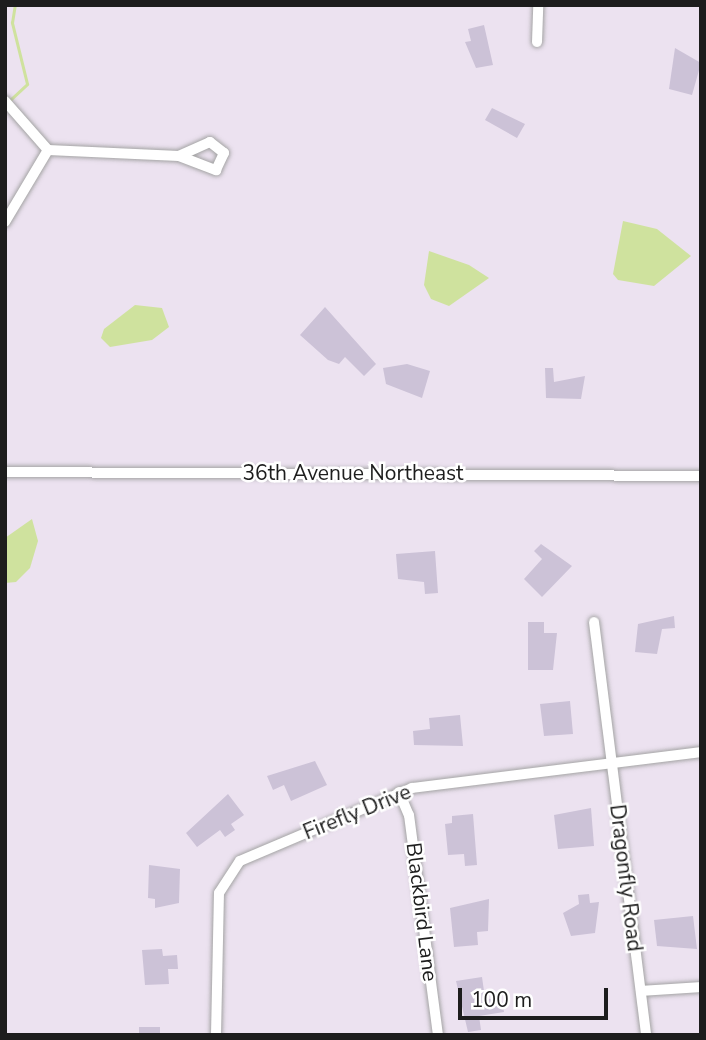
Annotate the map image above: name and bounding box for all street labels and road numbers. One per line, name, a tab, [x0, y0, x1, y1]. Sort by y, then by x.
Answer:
street label: 36th Avenue Northeast	[243, 460, 463, 486]
street label: Firefly Drive	[299, 779, 415, 845]
street label: Dragonfly Road	[604, 803, 648, 953]
street label: Blackbird Lane	[401, 841, 443, 983]

